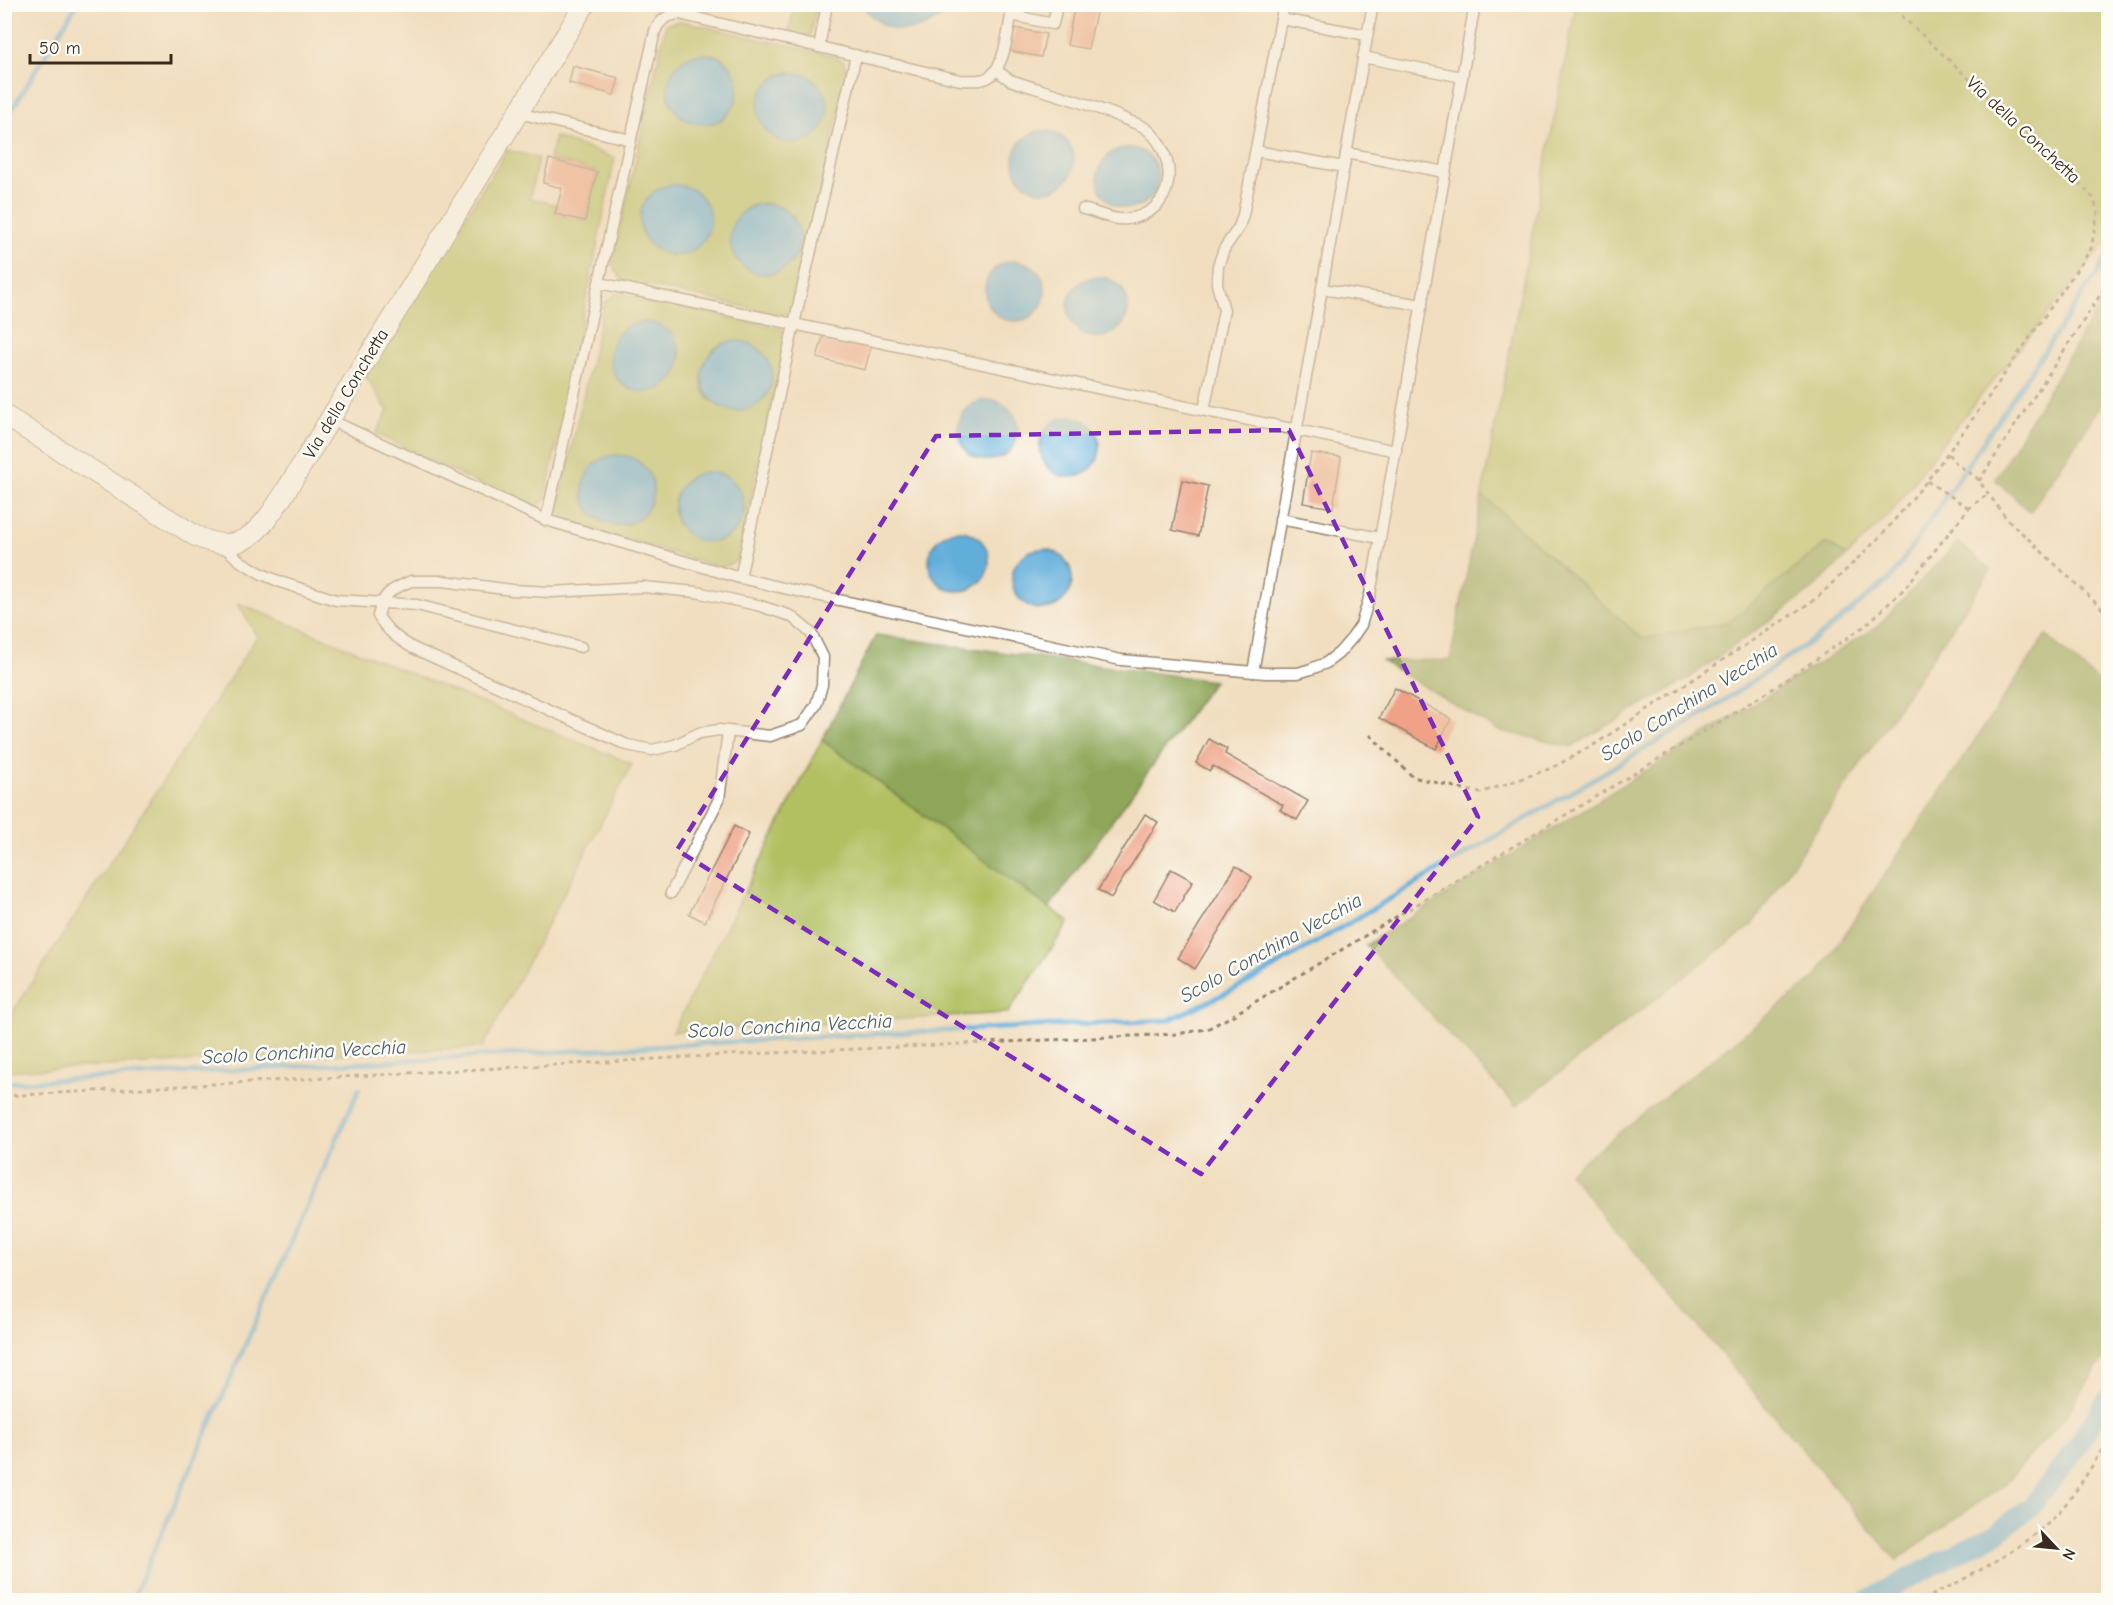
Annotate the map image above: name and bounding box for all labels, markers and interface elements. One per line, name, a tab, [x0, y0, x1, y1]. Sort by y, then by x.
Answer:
scale bar	[30, 27, 171, 65]
text: 50 m	[39, 38, 81, 59]
street label: Via della Conchetta	[1962, 72, 2084, 188]
street label: Via della Conchetta	[299, 325, 393, 463]
water label: Scolo Conchina Vecchia	[1596, 638, 1782, 766]
water label: Scolo Conchina Vecchia	[1176, 888, 1366, 1008]
water label: Scolo Conchina Vecchia	[687, 1009, 893, 1043]
water label: Scolo Conchina Vecchia	[201, 1035, 407, 1069]
north arrow	[2026, 1518, 2086, 1578]
text: N	[2058, 1546, 2079, 1563]

